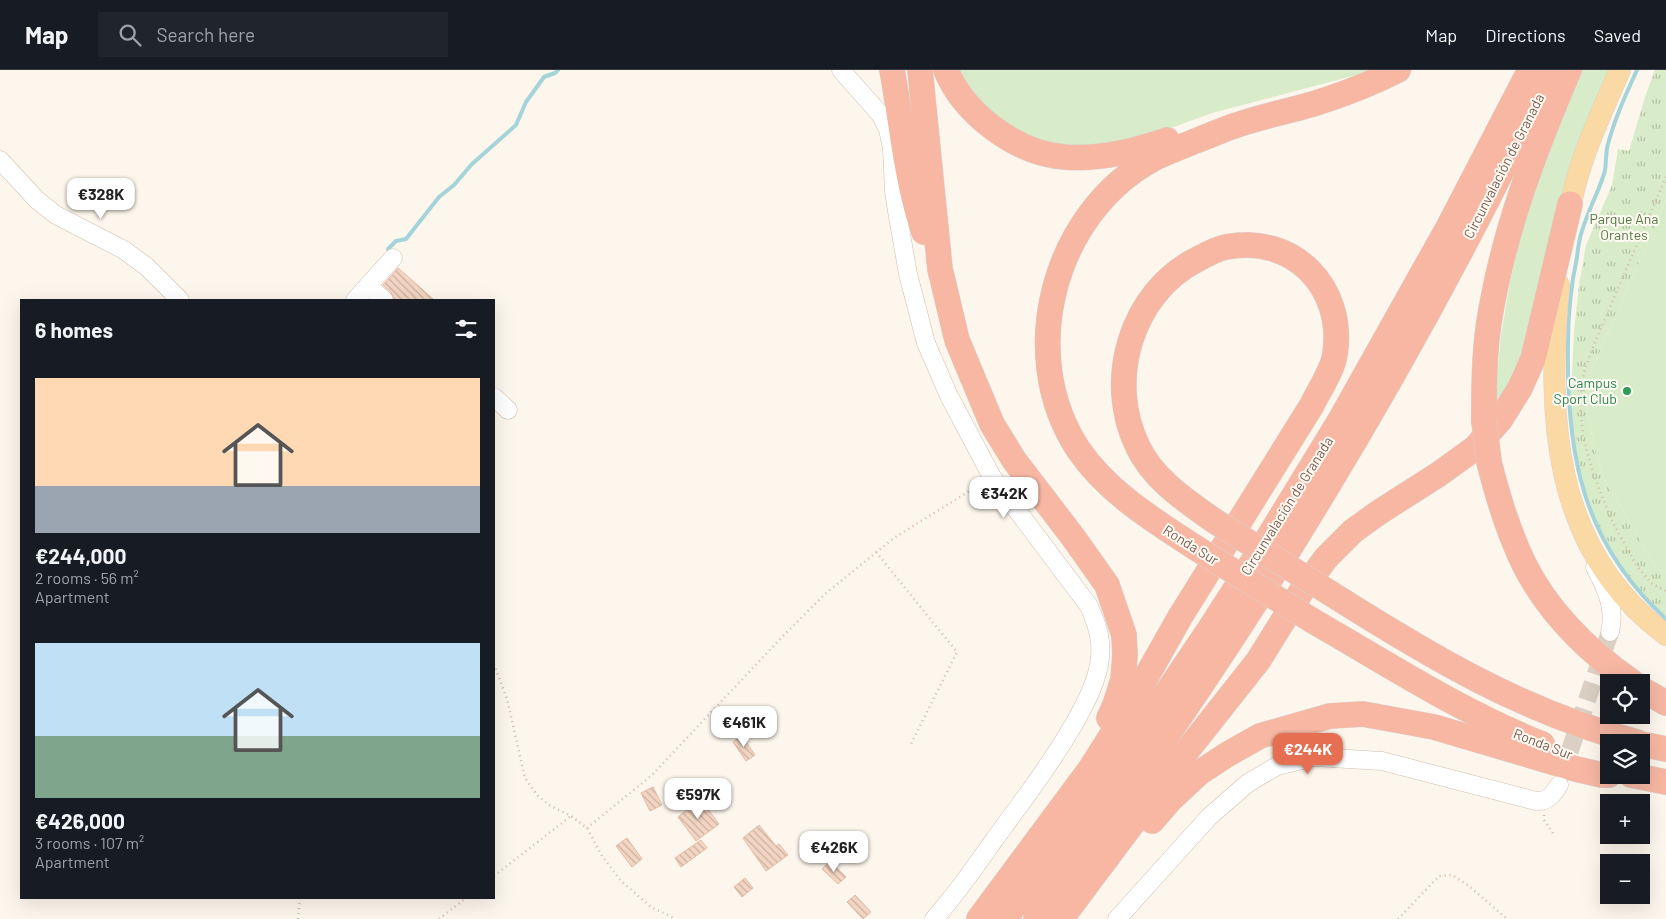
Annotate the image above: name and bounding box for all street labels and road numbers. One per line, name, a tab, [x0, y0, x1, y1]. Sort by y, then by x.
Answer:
street label: Circunvalación de Granada	[1460, 91, 1548, 241]
street label: Circunvalación de Granada	[1237, 433, 1336, 578]
street label: Ronda Sur	[1160, 521, 1222, 568]
street label: Ronda Sur	[1511, 724, 1575, 763]

